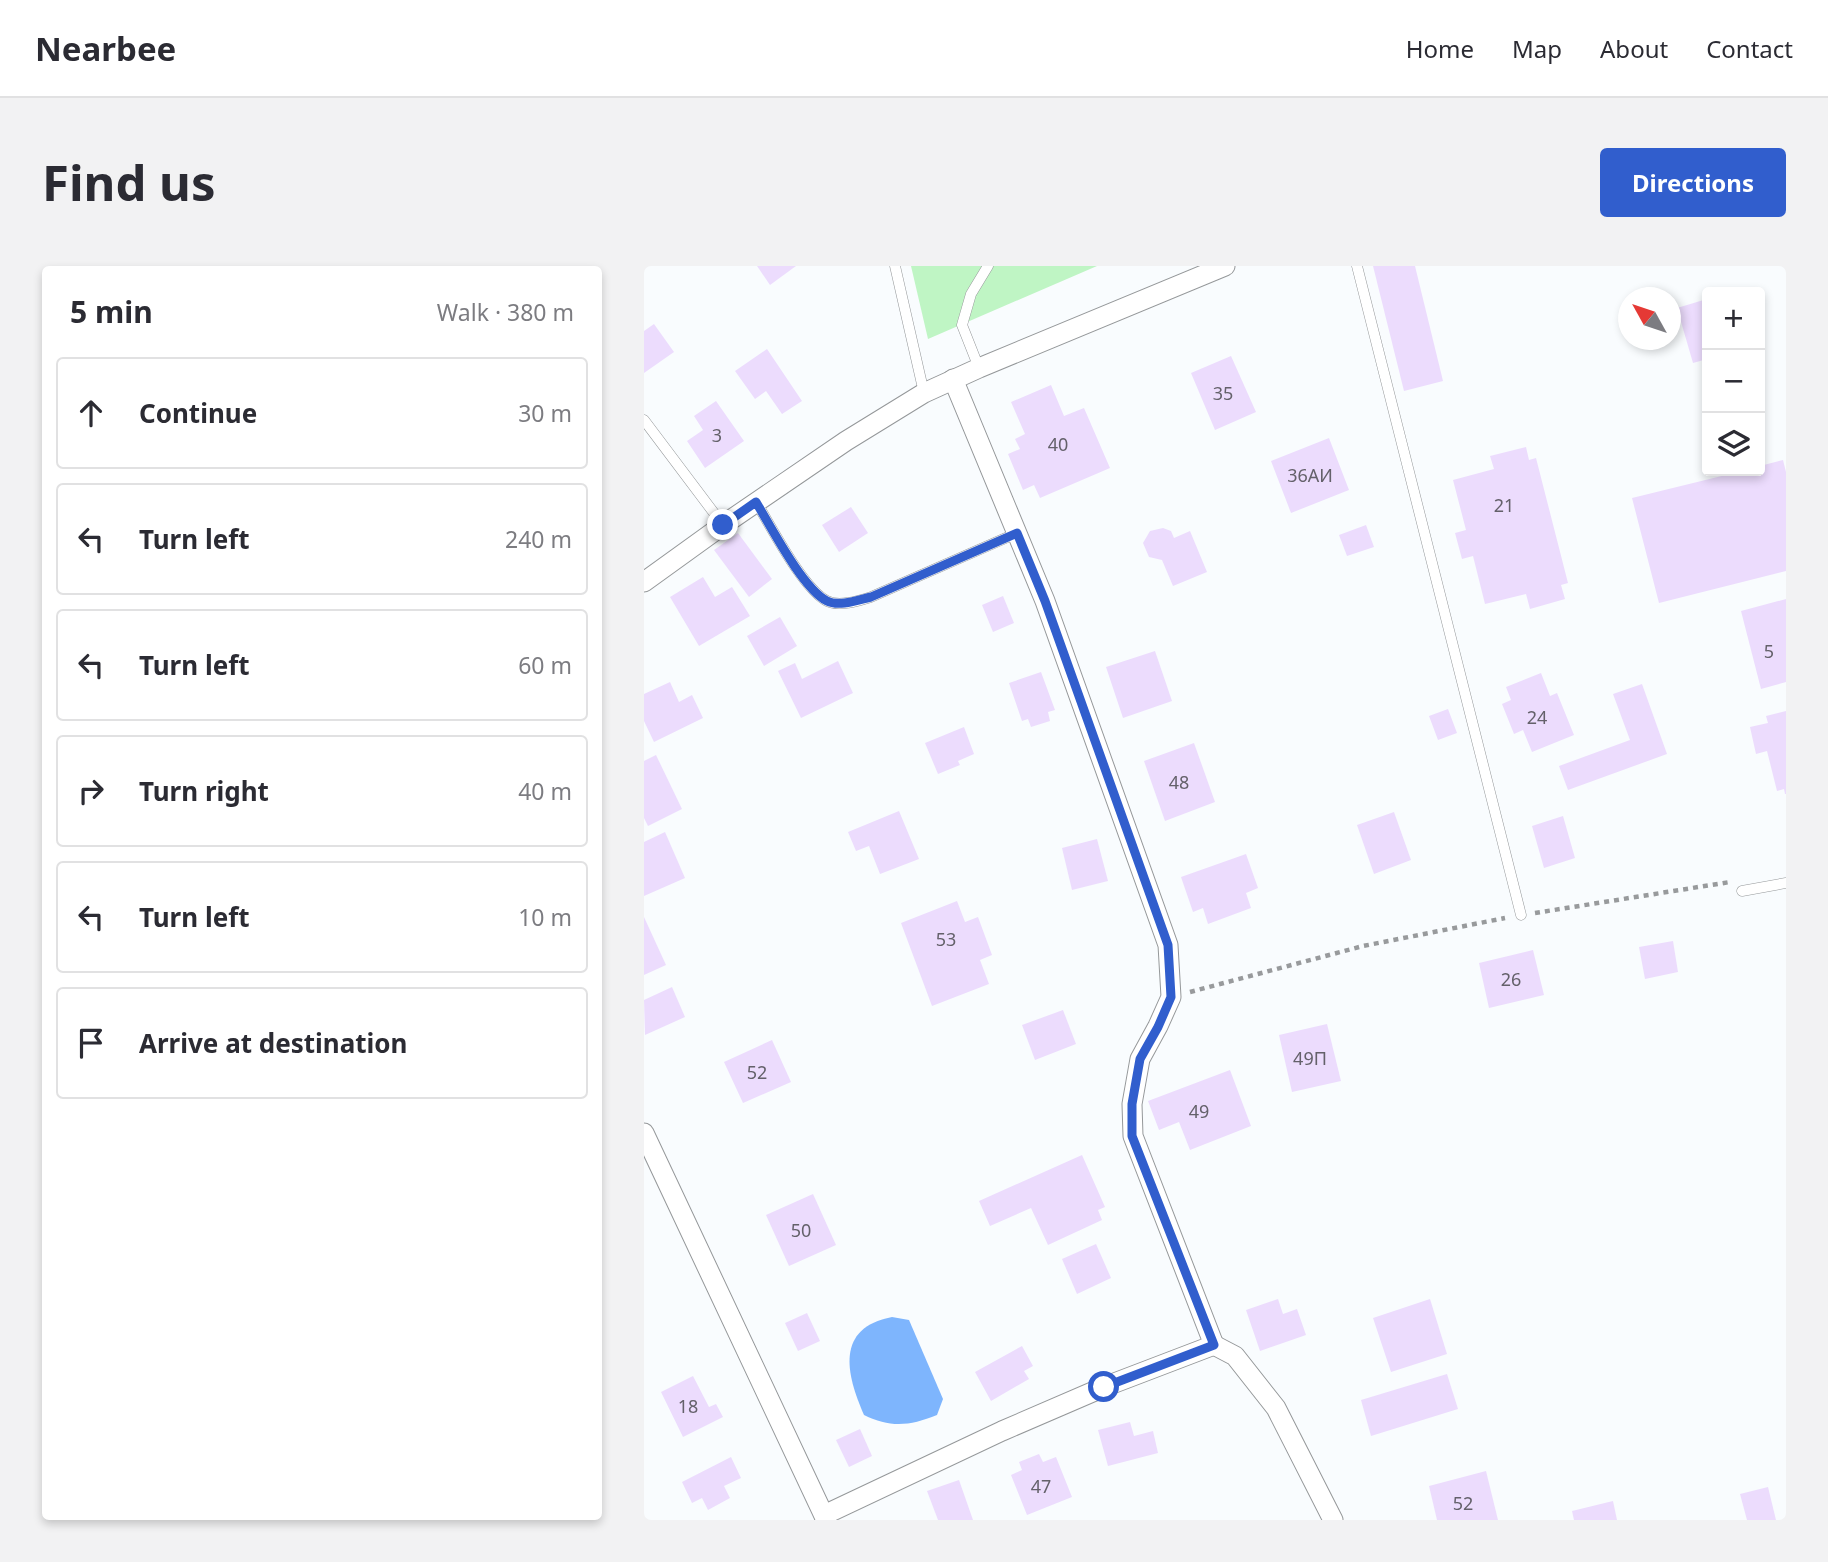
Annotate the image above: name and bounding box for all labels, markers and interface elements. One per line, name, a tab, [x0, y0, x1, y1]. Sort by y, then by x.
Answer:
text: Nearbee	[35, 26, 176, 71]
text: Home	[1406, 32, 1474, 65]
text: Map	[1512, 32, 1562, 65]
text: About	[1600, 32, 1668, 65]
text: Contact	[1706, 32, 1793, 65]
button: Directions	[1600, 148, 1786, 217]
text: Find us	[42, 149, 216, 215]
north arrow	[1618, 287, 1681, 350]
map controls	[1702, 287, 1765, 476]
button: +	[1702, 287, 1765, 350]
text: 5 min	[70, 291, 153, 332]
text: Walk · 380 m	[437, 296, 574, 328]
button: −	[1702, 350, 1765, 413]
house number: 35	[1213, 381, 1233, 405]
icon: ahead	[72, 394, 110, 432]
text: Continue	[139, 395, 257, 431]
text: 30 m	[518, 397, 572, 429]
button: layers	[1702, 413, 1765, 476]
house number: 3	[712, 423, 722, 447]
house number: 40	[1048, 432, 1068, 456]
house number: 36АИ	[1287, 463, 1333, 487]
house number: 21	[1494, 493, 1514, 517]
route end	[707, 509, 738, 540]
icon: left	[72, 520, 110, 558]
text: Turn left	[139, 521, 250, 557]
text: 240 m	[505, 523, 572, 555]
house number: 5	[1764, 639, 1774, 663]
icon: left	[72, 646, 110, 684]
text: Turn left	[139, 647, 250, 683]
text: 60 m	[518, 649, 572, 681]
house number: 24	[1527, 705, 1547, 729]
house number: 48	[1169, 770, 1189, 794]
icon: right	[72, 772, 110, 810]
text: Turn right	[139, 773, 269, 809]
text: 40 m	[518, 775, 572, 807]
icon: left	[72, 898, 110, 936]
text: Turn left	[139, 899, 250, 935]
text: 10 m	[518, 901, 572, 933]
house number: 53	[936, 927, 956, 951]
house number: 26	[1501, 967, 1521, 991]
icon: arrive	[72, 1024, 110, 1062]
text: Arrive at destination	[139, 1025, 408, 1061]
house number: 49П	[1293, 1046, 1327, 1070]
house number: 52	[747, 1060, 767, 1084]
house number: 49	[1189, 1099, 1209, 1123]
house number: 50	[791, 1218, 811, 1242]
route start	[1088, 1371, 1119, 1402]
house number: 18	[678, 1394, 698, 1418]
house number: 47	[1031, 1474, 1051, 1498]
house number: 52	[1453, 1491, 1473, 1515]

